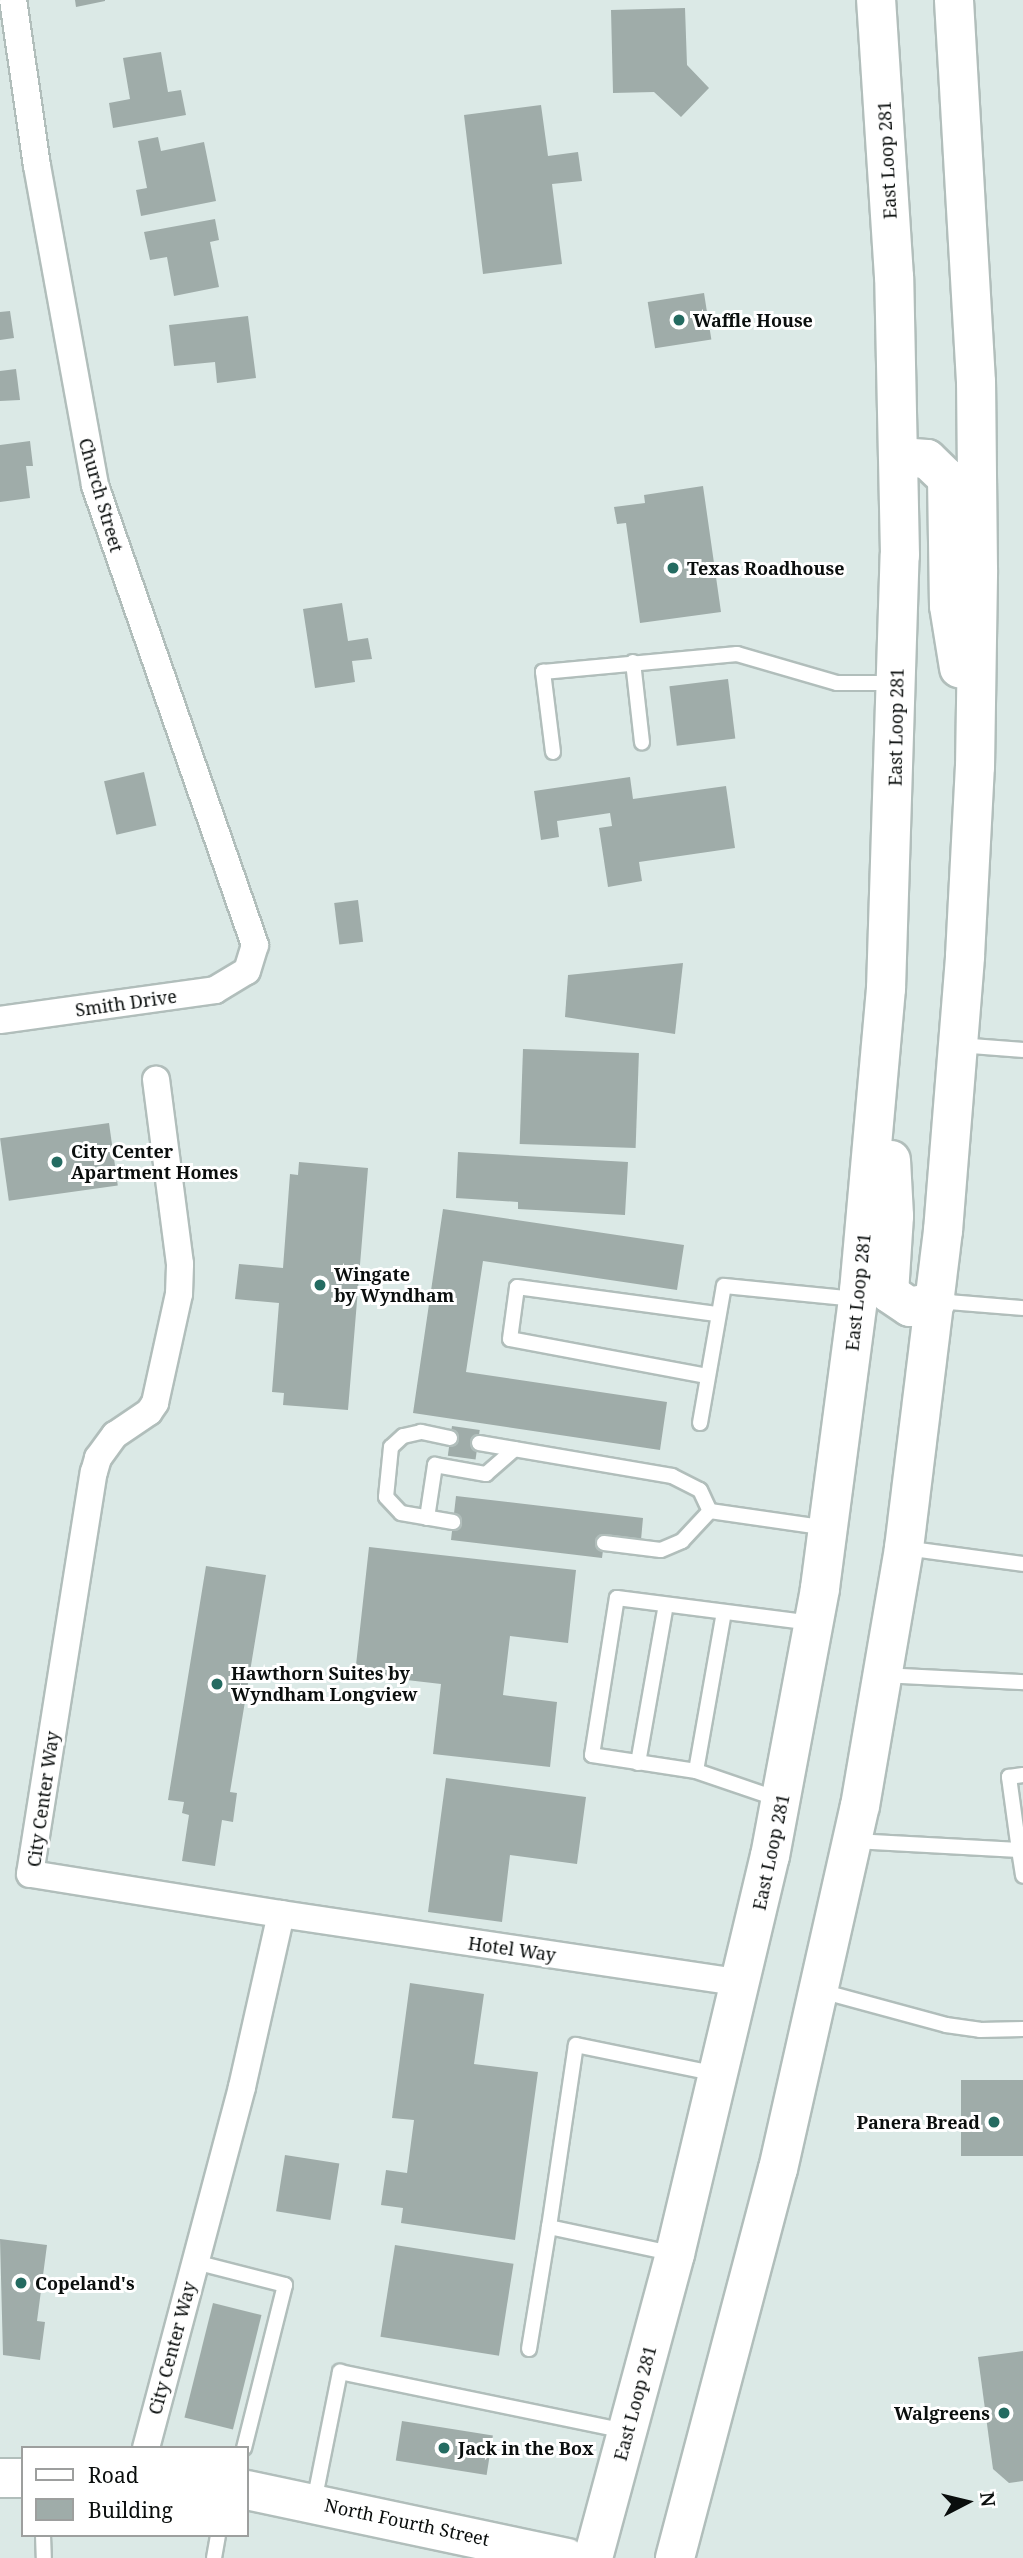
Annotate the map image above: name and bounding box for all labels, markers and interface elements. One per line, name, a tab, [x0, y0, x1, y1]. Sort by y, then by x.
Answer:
street label: East Loop 281	[873, 100, 901, 220]
place label: Waffle House	[693, 309, 813, 331]
marker: Waffle House	[671, 312, 687, 328]
street label: Church Street	[74, 436, 128, 554]
place label: Texas Roadhouse	[687, 557, 844, 579]
marker: Texas Roadhouse	[665, 560, 681, 576]
street label: East Loop 281	[884, 668, 908, 786]
street label: Smith Drive	[74, 985, 178, 1021]
place label: City Center Apartment Homes	[71, 1141, 238, 1184]
marker: City Center Apartment Homes	[49, 1154, 65, 1170]
street label: East Loop 281	[841, 1232, 875, 1352]
place label: Wingate by Wyndham	[334, 1264, 454, 1306]
marker: Wingate by Wyndham	[312, 1277, 328, 1293]
place label: Hawthorn Suites by Wyndham Longview	[231, 1663, 417, 1706]
marker: Hawthorn Suites by Wyndham Longview	[209, 1676, 225, 1692]
street label: City Center Way	[23, 1730, 63, 1868]
street label: East Loop 281	[748, 1792, 794, 1912]
street label: Hotel Way	[467, 1932, 557, 1966]
place label: Panera Bread	[857, 2111, 980, 2133]
marker: Panera Bread	[986, 2114, 1002, 2130]
place label: Copeland's	[35, 2272, 135, 2294]
marker: Copeland's	[13, 2275, 29, 2291]
street label: City Center Way	[144, 2279, 200, 2417]
street label: East Loop 281	[609, 2343, 661, 2463]
place label: Walgreens	[894, 2402, 990, 2424]
marker: Walgreens	[996, 2405, 1012, 2421]
place label: Jack in the Box	[458, 2437, 594, 2459]
marker: Jack in the Box	[436, 2440, 452, 2456]
legend	[21, 2446, 248, 2537]
text: Road	[88, 2461, 139, 2489]
north arrow	[932, 2467, 1002, 2537]
text: N	[974, 2490, 1002, 2508]
street label: North Fourth Street	[323, 2494, 491, 2550]
text: Building	[88, 2496, 173, 2524]

